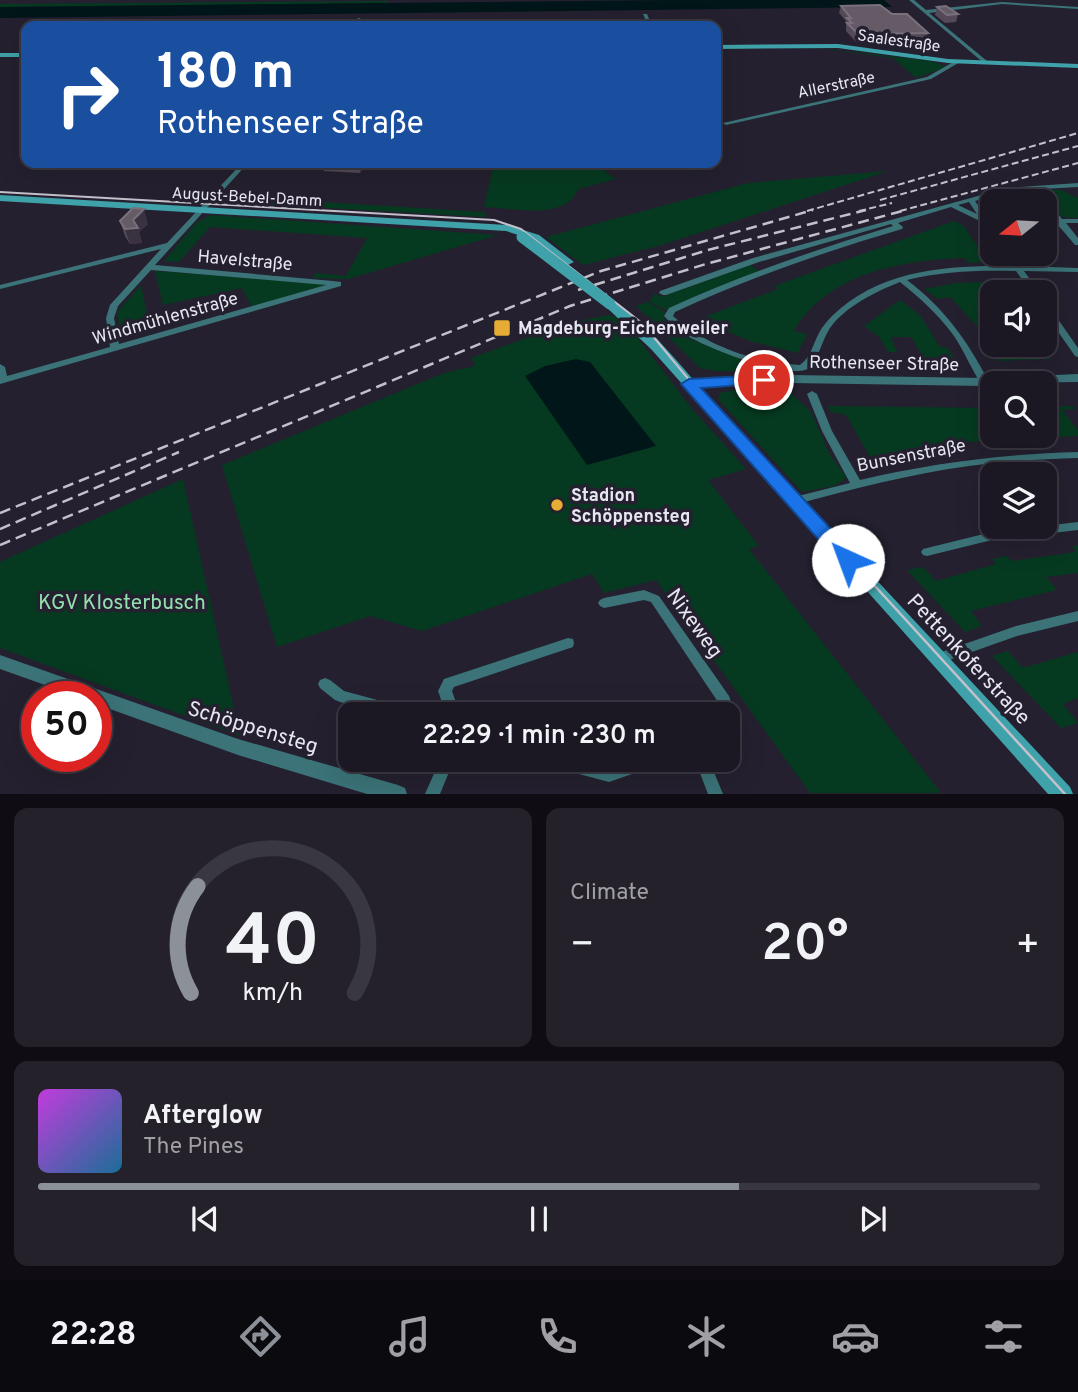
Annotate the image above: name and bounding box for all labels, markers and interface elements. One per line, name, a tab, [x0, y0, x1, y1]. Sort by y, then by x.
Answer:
street label: Saalestraße	[856, 26, 942, 58]
text: 180 m	[157, 44, 294, 106]
icon: right	[42, 49, 133, 140]
street label: Allerstraße	[796, 68, 877, 104]
text: Rothenseer Straße	[157, 105, 424, 145]
street label: August-Bebel-Damm	[171, 184, 323, 212]
north arrow	[980, 189, 1057, 266]
map controls	[980, 189, 1057, 539]
street label: Havelstraße	[196, 246, 293, 277]
button: sound	[980, 280, 1057, 357]
street label: Windmühlenstraße	[90, 288, 241, 351]
marker: Magdeburg-Eichenweiler	[492, 318, 512, 338]
place label: Magdeburg-Eichenweiler	[518, 318, 728, 341]
pin	[734, 350, 794, 410]
street label: Rothenseer Straße	[809, 352, 959, 377]
icon: arrive	[745, 361, 783, 399]
button: search	[980, 371, 1057, 448]
street label: Bunsenstraße	[855, 435, 968, 478]
button: layers	[980, 462, 1057, 539]
place label: Stadion Schöppensteg	[571, 485, 690, 529]
marker: Stadion Schöppensteg	[549, 497, 565, 513]
position arrow	[811, 523, 885, 597]
street label: Nixeweg	[659, 584, 728, 664]
street label: Pettenkoferstraße	[900, 589, 1036, 731]
park label: KGV Klosterbusch	[38, 590, 206, 617]
speed limit sign: 50	[21, 681, 112, 772]
street label: Schöppensteg	[184, 696, 321, 761]
text: 22:29 · 1 min · 230 m	[422, 720, 656, 753]
text: Climate	[570, 879, 649, 908]
text: 40	[226, 900, 320, 992]
text: 20°	[761, 913, 849, 979]
text: −	[570, 922, 595, 971]
text: +	[1015, 922, 1040, 971]
text: km/h	[243, 978, 303, 1010]
text: Afterglow	[143, 1100, 263, 1133]
text: The Pines	[143, 1133, 244, 1162]
icon: previous	[186, 1200, 224, 1238]
icon: pause	[520, 1200, 558, 1238]
icon: next	[854, 1200, 892, 1238]
icon: directions	[236, 1312, 285, 1361]
icon: music	[385, 1312, 434, 1361]
icon: phone	[533, 1312, 582, 1361]
icon: climate	[682, 1312, 731, 1361]
icon: car	[831, 1312, 880, 1361]
icon: filters	[979, 1312, 1028, 1361]
text: 22:28	[50, 1316, 136, 1356]

